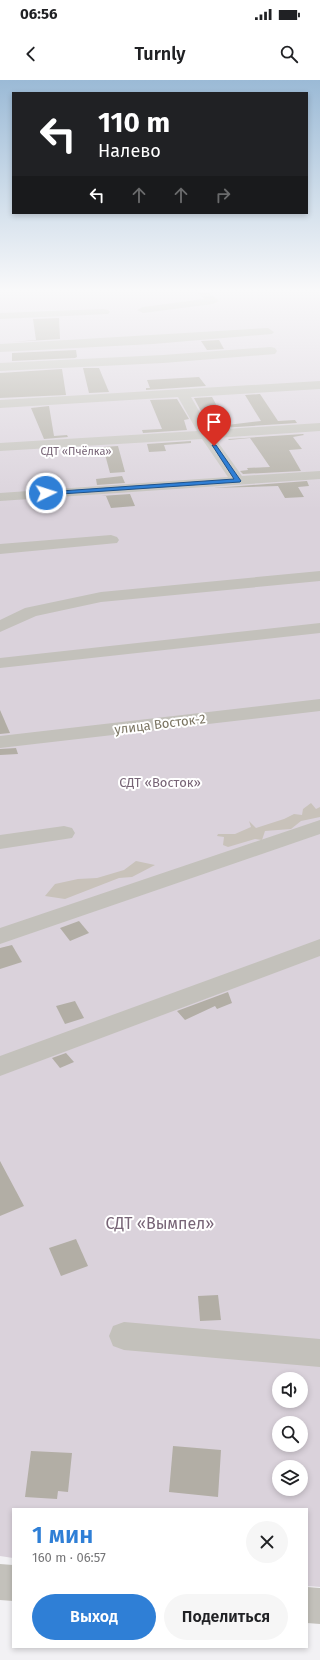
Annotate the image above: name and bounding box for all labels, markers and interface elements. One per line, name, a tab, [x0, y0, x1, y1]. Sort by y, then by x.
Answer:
text: 06:56	[20, 5, 57, 23]
icon: back	[20, 43, 42, 65]
text: Turnly	[134, 43, 186, 65]
icon: search	[278, 43, 300, 65]
text: 110 m	[98, 106, 170, 139]
icon: left	[32, 108, 84, 160]
text: Налево	[98, 140, 161, 162]
icon: left	[86, 184, 108, 206]
icon: ahead	[128, 184, 150, 206]
icon: ahead	[170, 184, 192, 206]
icon: right	[212, 184, 234, 206]
pin	[197, 405, 231, 446]
icon: arrive	[203, 411, 225, 433]
park label: СДТ «Пчёлка»	[40, 445, 112, 458]
position arrow	[25, 472, 67, 514]
street label: улица Восток-2	[114, 711, 206, 737]
park label: СДТ «Восток»	[119, 775, 201, 790]
park label: СДТ «Вымпел»	[106, 1214, 214, 1233]
map controls	[272, 1372, 308, 1496]
button: sound	[272, 1372, 308, 1408]
button: search	[272, 1416, 308, 1452]
button: layers	[272, 1460, 308, 1496]
text: 1 мин	[32, 1521, 93, 1549]
button: close	[246, 1521, 288, 1563]
text: 160 m · 06:57	[32, 1550, 106, 1565]
button: Выход	[32, 1594, 156, 1640]
button: Поделиться	[164, 1594, 288, 1640]

